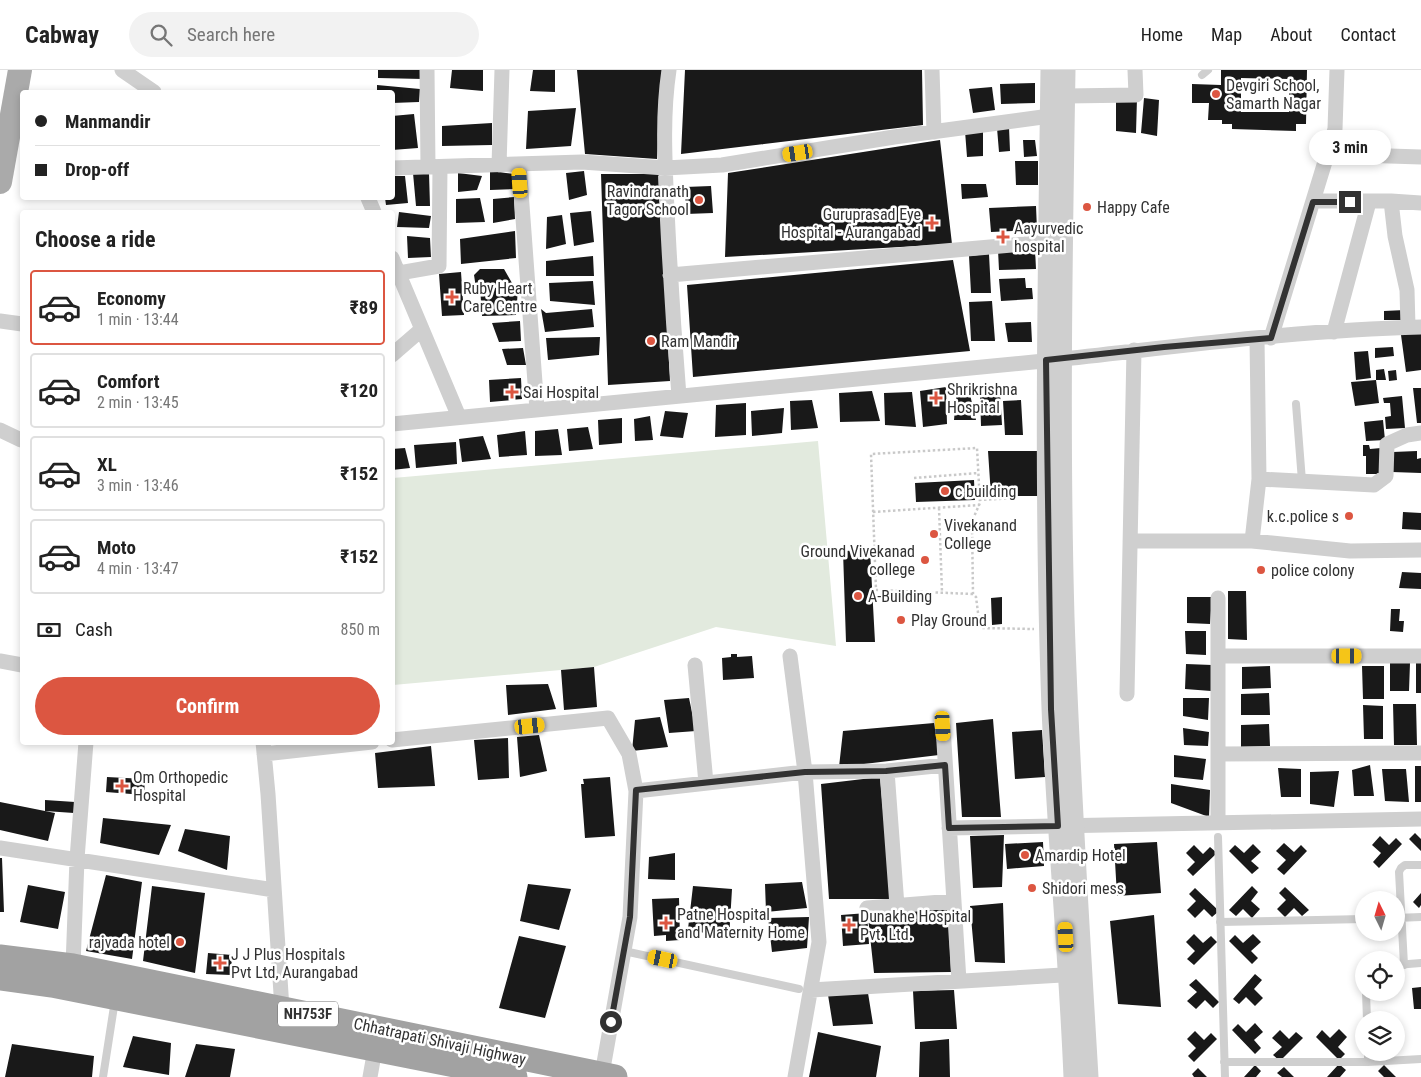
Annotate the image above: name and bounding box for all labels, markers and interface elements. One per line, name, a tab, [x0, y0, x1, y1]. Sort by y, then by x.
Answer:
search box	[129, 12, 479, 57]
text: Cabway	[25, 21, 99, 49]
icon: search	[147, 21, 175, 49]
text: Search here	[187, 23, 275, 46]
text: Home	[1141, 24, 1183, 45]
text: Map	[1211, 24, 1242, 45]
text: About	[1270, 24, 1312, 45]
text: Contact	[1340, 24, 1396, 45]
place label: Devgiri School, Samarth Nagar	[1226, 76, 1321, 113]
marker: Devgiri School, Samarth Nagar	[1210, 88, 1222, 100]
text: Manmandir	[65, 110, 151, 133]
callout: 3 min	[1309, 129, 1391, 164]
text: 3 min	[1332, 138, 1368, 157]
car	[782, 143, 813, 163]
text: Drop-off	[65, 158, 129, 181]
car	[511, 168, 528, 198]
place label: Ravindranath Tagor School	[606, 182, 689, 219]
route end	[1339, 191, 1361, 213]
marker: Ravindranath Tagor School	[693, 194, 705, 206]
place label: Happy Cafe	[1097, 198, 1170, 217]
marker: Happy Cafe	[1081, 201, 1093, 213]
place label: Guruprasad Eye Hospital - Aurangabad	[781, 205, 921, 242]
marker: Guruprasad Eye Hospital - Aurangabad	[925, 216, 939, 230]
place label: Aayurvedic hospital	[1014, 219, 1083, 256]
text: Choose a ride	[35, 227, 156, 252]
marker: Aayurvedic hospital	[996, 230, 1010, 244]
place label: Ruby Heart Care Centre	[463, 279, 537, 316]
icon: car	[37, 285, 82, 330]
text: Economy	[97, 287, 166, 310]
marker: Ruby Heart Care Centre	[445, 290, 459, 304]
text: ₹89	[350, 296, 378, 319]
text: 1 min · 13:44	[97, 310, 179, 329]
place label: Ram Mandir	[661, 332, 737, 351]
marker: Ram Mandir	[645, 335, 657, 347]
icon: car	[37, 368, 82, 413]
text: Comfort	[97, 370, 160, 393]
text: ₹120	[340, 379, 378, 402]
place label: Shrikrishna Hospital	[947, 380, 1018, 417]
place label: Sai Hospital	[523, 383, 599, 402]
marker: Sai Hospital	[505, 385, 519, 399]
marker: Shrikrishna Hospital	[929, 391, 943, 405]
text: 2 min · 13:45	[97, 393, 179, 412]
icon: car	[37, 451, 82, 496]
text: XL	[97, 453, 117, 476]
text: ₹152	[340, 462, 378, 485]
text: 3 min · 13:46	[97, 476, 179, 495]
place label: c building	[955, 482, 1016, 501]
marker: c building	[939, 485, 951, 497]
place label: k.c.police s	[1267, 507, 1339, 526]
marker: k.c.police s	[1343, 510, 1355, 522]
place label: Vivekanand College	[944, 516, 1017, 553]
marker: Vivekanand College	[928, 528, 940, 540]
icon: car	[37, 534, 82, 579]
text: Moto	[97, 536, 136, 559]
place label: Ground Vivekanad college	[801, 542, 915, 579]
text: ₹152	[340, 545, 378, 568]
marker: Ground Vivekanad college	[919, 554, 931, 566]
text: 4 min · 13:47	[97, 559, 179, 578]
place label: police colony	[1271, 561, 1355, 580]
marker: police colony	[1255, 564, 1267, 576]
place label: A-Building	[868, 587, 932, 606]
marker: A-Building	[852, 590, 864, 602]
place label: Play Ground	[911, 611, 987, 630]
marker: Play Ground	[895, 614, 907, 626]
icon: cash	[35, 616, 63, 644]
text: Cash	[75, 618, 113, 641]
text: 850 m	[341, 620, 380, 639]
car	[1332, 649, 1362, 664]
button: Confirm	[35, 677, 380, 735]
car	[934, 711, 951, 741]
car	[514, 717, 545, 735]
place label: Om Orthopedic Hospital	[133, 768, 228, 805]
marker: Om Orthopedic Hospital	[115, 779, 129, 793]
place label: Amardip Hotel	[1035, 846, 1126, 865]
marker: Amardip Hotel	[1019, 849, 1031, 861]
place label: Shidori mess	[1042, 879, 1124, 898]
marker: Shidori mess	[1026, 882, 1038, 894]
north arrow	[1355, 891, 1405, 941]
map controls	[1355, 891, 1405, 1061]
place label: Patne Hospital and Maternity Home	[677, 905, 805, 942]
place label: Dunakhe Hospital Pvt. Ltd.	[860, 907, 971, 944]
marker: Patne Hospital and Maternity Home	[659, 916, 673, 930]
marker: Dunakhe Hospital Pvt. Ltd.	[842, 918, 856, 932]
car	[1057, 922, 1074, 952]
place label: rajvada hotel	[89, 933, 170, 952]
marker: rajvada hotel	[174, 936, 186, 948]
place label: J J Plus Hospitals Pvt Ltd, Aurangabad	[231, 945, 358, 982]
car	[646, 949, 679, 969]
button: locate	[1355, 951, 1405, 1001]
marker: J J Plus Hospitals Pvt Ltd, Aurangabad	[213, 956, 227, 970]
road number: NH753F	[278, 1002, 338, 1026]
route start	[600, 1011, 622, 1033]
button: layers	[1355, 1011, 1405, 1061]
street label: Chhatrapati Shivaji Highway	[352, 1014, 528, 1069]

